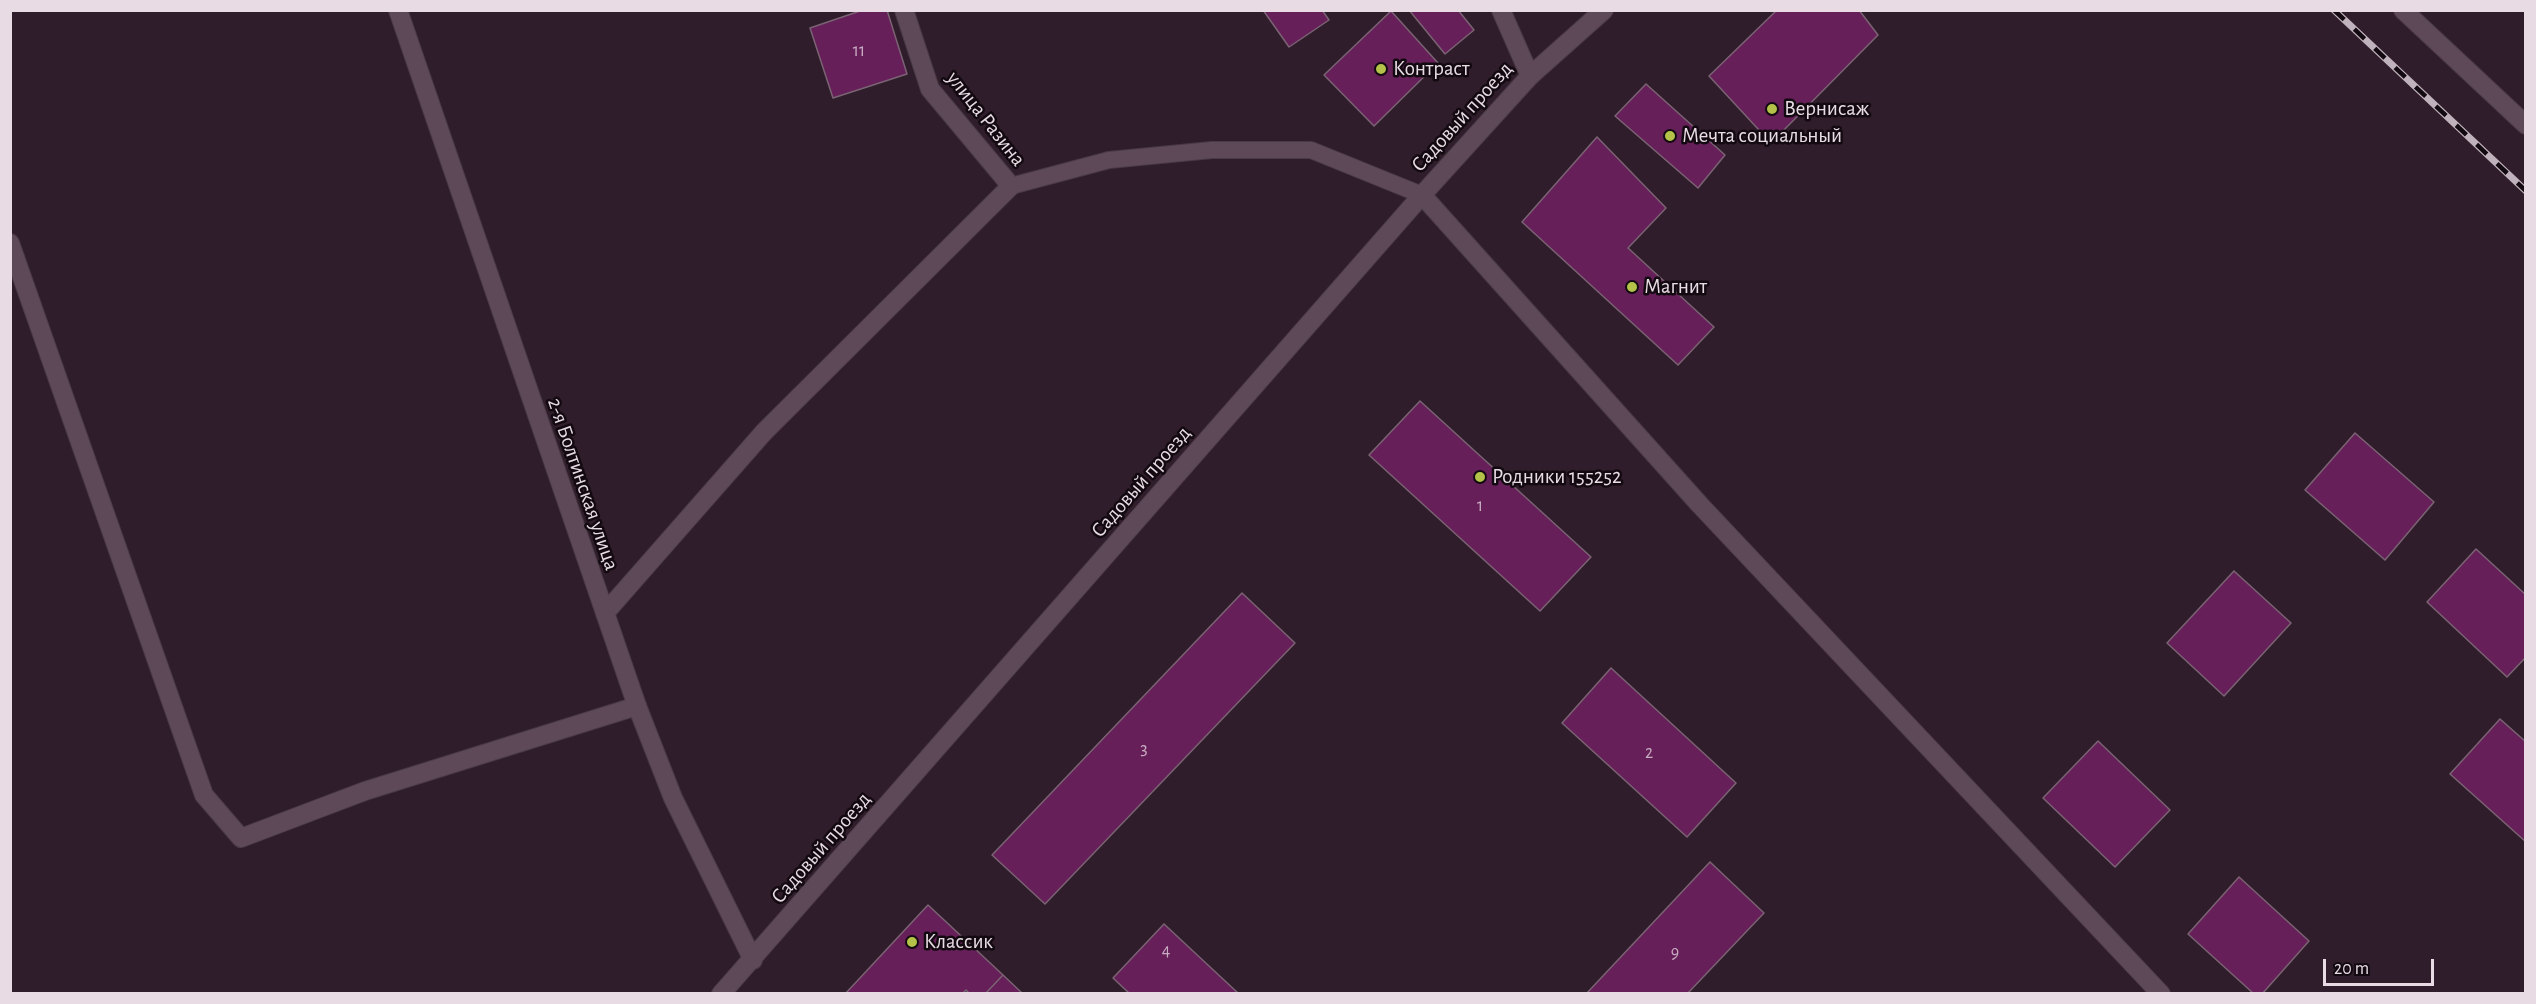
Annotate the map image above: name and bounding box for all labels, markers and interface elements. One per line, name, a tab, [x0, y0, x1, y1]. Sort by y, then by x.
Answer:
house number: 11	[853, 40, 865, 62]
place label: Контраст	[1393, 56, 1470, 82]
street label: Садовый проезд	[1406, 57, 1518, 177]
marker: Контраст	[1374, 62, 1388, 76]
street label: улица Разина	[941, 66, 1031, 172]
place label: Вернисаж	[1784, 96, 1869, 122]
marker: Вернисаж	[1765, 102, 1779, 116]
place label: Мечта социальный	[1682, 123, 1842, 149]
marker: Мечта социальный	[1663, 129, 1677, 143]
place label: Магнит	[1644, 274, 1707, 300]
marker: Магнит	[1625, 280, 1639, 294]
street label: 2-я Болтинская улица	[542, 394, 624, 574]
street label: Садовый проезд	[1086, 421, 1196, 543]
place label: Родники 155252	[1492, 464, 1622, 490]
marker: Родники 155252	[1473, 470, 1487, 484]
house number: 1	[1477, 495, 1483, 517]
house number: 3	[1140, 738, 1148, 760]
house number: 2	[1645, 742, 1653, 764]
street label: Садовый проезд	[766, 787, 876, 909]
place label: Классик	[924, 929, 993, 955]
marker: Классик	[905, 935, 919, 949]
house number: 4	[1162, 940, 1170, 962]
house number: 9	[1671, 942, 1679, 964]
scale bar	[2326, 947, 2437, 985]
text: 20 m	[2334, 960, 2369, 978]

